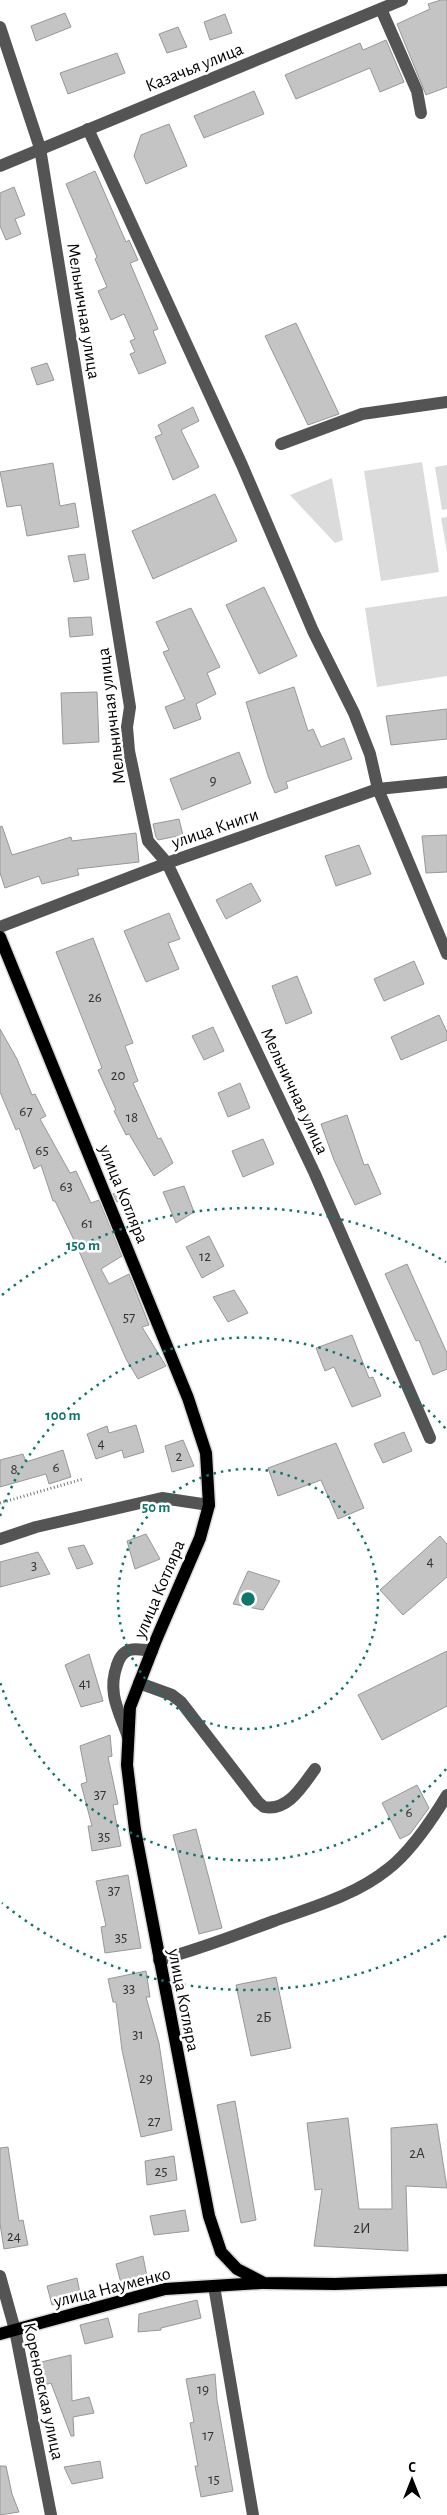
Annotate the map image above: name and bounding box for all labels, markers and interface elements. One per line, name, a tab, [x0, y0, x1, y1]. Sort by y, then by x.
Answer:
street label: Казачья улица	[143, 40, 246, 96]
street label: Мельничная улица	[63, 242, 103, 380]
street label: Мельничная улица	[95, 647, 129, 785]
house number: 9	[209, 773, 217, 788]
street label: улица Книги	[169, 806, 261, 853]
house number: 26	[88, 990, 102, 1005]
street label: Мельничная улица	[257, 1025, 331, 1157]
house number: 20	[111, 1068, 125, 1083]
house number: 67	[19, 1104, 33, 1119]
house number: 18	[126, 1110, 138, 1125]
street label: улица Котляра	[95, 1142, 151, 1246]
house number: 65	[35, 1143, 49, 1158]
house number: 63	[59, 1179, 73, 1194]
house number: 61	[81, 1216, 93, 1231]
text: 150 m	[66, 1238, 100, 1253]
house number: 12	[199, 1249, 211, 1264]
house number: 57	[123, 1310, 135, 1325]
text: 100 m	[45, 1408, 81, 1423]
house number: 4	[97, 1436, 105, 1451]
house number: 2	[176, 1449, 183, 1464]
house number: 6	[52, 1460, 60, 1475]
house number: 8	[10, 1462, 18, 1477]
text: 50 m	[142, 1500, 170, 1515]
street label: улица Котляра	[131, 1538, 189, 1642]
house number: 4	[426, 1554, 434, 1569]
house number: 3	[31, 1558, 37, 1573]
centre of rings	[239, 1590, 257, 1608]
house number: 41	[79, 1676, 91, 1691]
house number: 37	[94, 1787, 106, 1802]
house number: 6	[405, 1805, 413, 1820]
house number: 35	[98, 1829, 110, 1844]
house number: 37	[108, 1883, 120, 1898]
house number: 35	[115, 1930, 127, 1945]
street label: улица Котляра	[164, 1946, 202, 2053]
house number: 33	[123, 1981, 135, 1996]
house number: 2Б	[256, 2010, 272, 2025]
house number: 31	[132, 2027, 144, 2042]
house number: 29	[139, 2071, 153, 2086]
house number: 27	[147, 2114, 161, 2129]
house number: 2А	[409, 2146, 425, 2161]
house number: 25	[154, 2164, 168, 2179]
house number: 2И	[353, 2221, 371, 2236]
house number: 24	[7, 2229, 21, 2244]
street label: улица Науменко	[51, 2265, 172, 2311]
street label: Кореновская улица	[20, 2321, 66, 2462]
house number: 19	[197, 2382, 209, 2397]
house number: 17	[202, 2428, 214, 2443]
north arrow	[387, 2455, 437, 2505]
text: С	[408, 2461, 416, 2475]
house number: 15	[208, 2472, 220, 2487]

